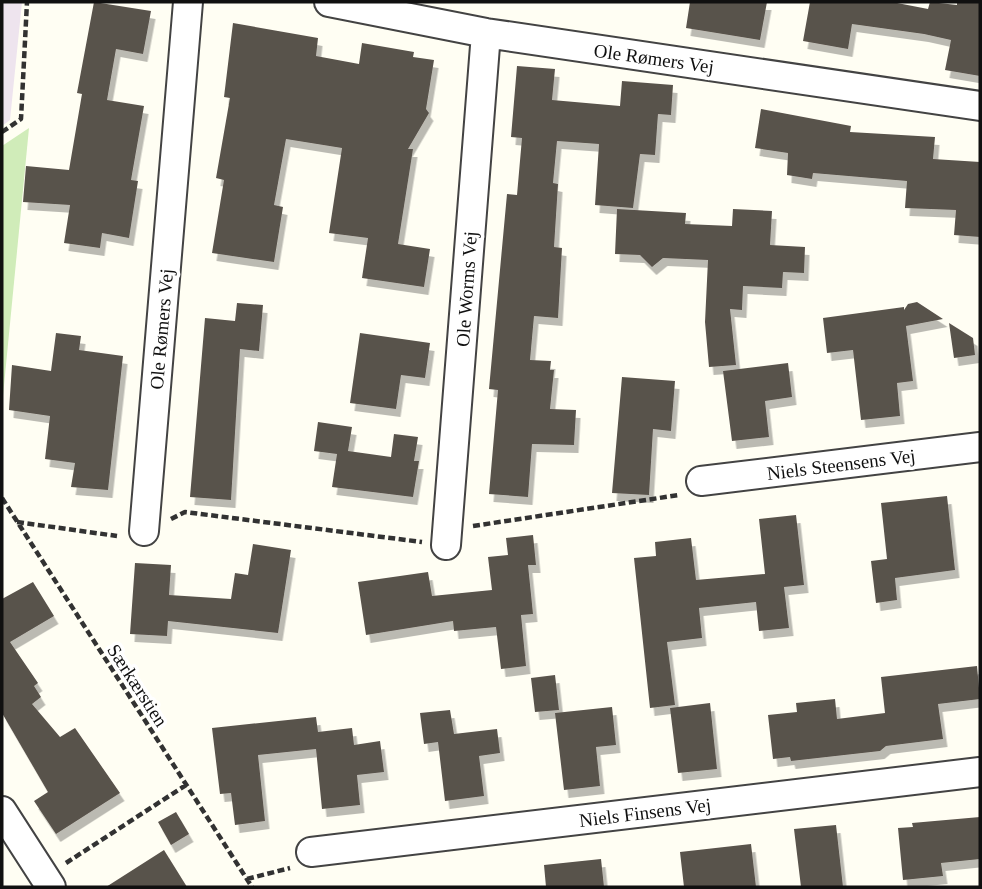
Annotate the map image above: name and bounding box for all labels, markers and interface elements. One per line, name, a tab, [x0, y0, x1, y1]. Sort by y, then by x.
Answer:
street label: Ole Rømers Vej	[593, 40, 715, 77]
street label: Ole Worms Vej	[452, 230, 481, 348]
street label: Ole Rømers Vej	[146, 268, 177, 390]
street label: Niels Steensens Vej	[766, 445, 917, 484]
street label: Særkærstien	[103, 640, 172, 731]
street label: Niels Finsens Vej	[578, 794, 712, 831]

